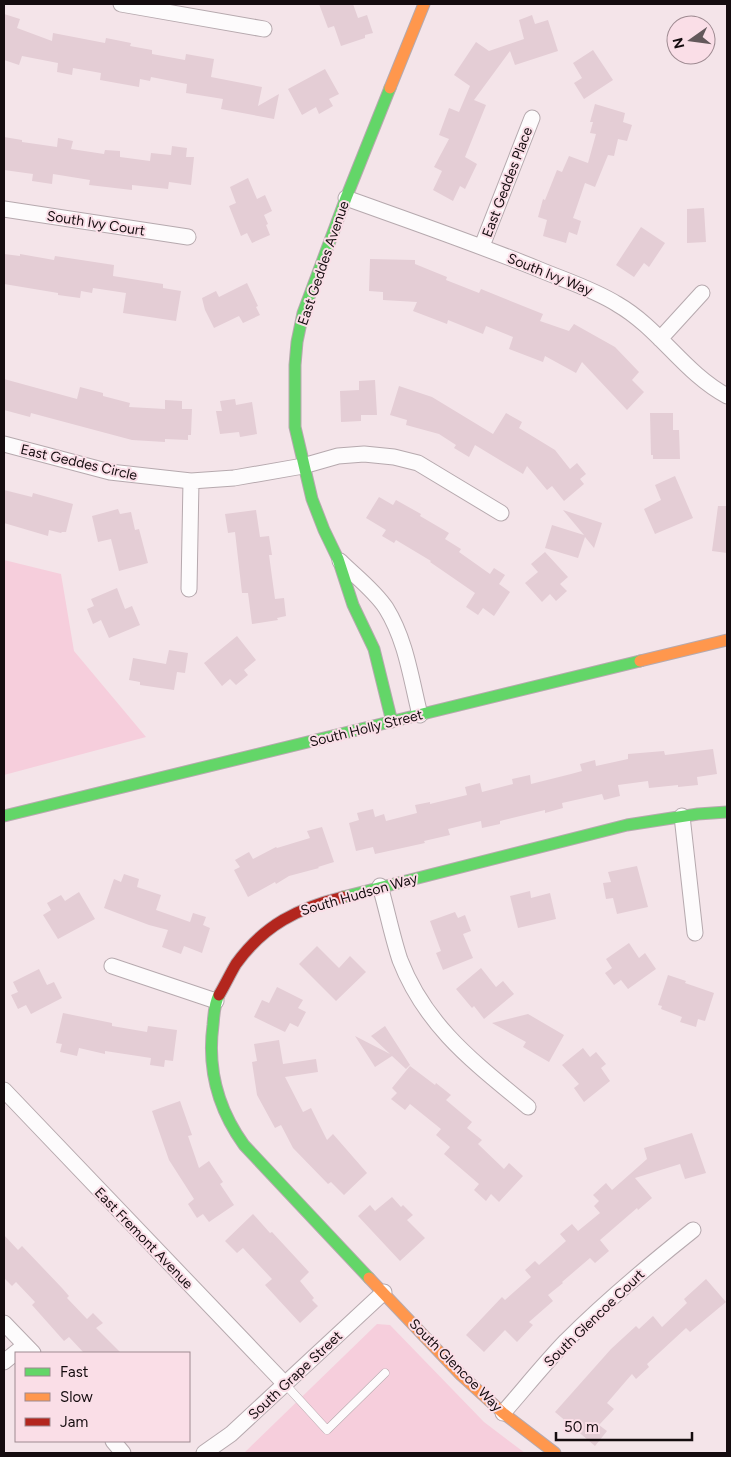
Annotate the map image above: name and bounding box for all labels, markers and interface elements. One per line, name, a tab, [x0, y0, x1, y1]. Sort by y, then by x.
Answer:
north arrow	[666, 15, 716, 65]
text: N	[669, 36, 688, 50]
street label: East Geddes Place	[479, 124, 536, 240]
street label: East Geddes Avenue	[294, 198, 353, 328]
street label: South Ivy Court	[46, 207, 146, 240]
street label: South Ivy Way	[505, 250, 595, 299]
street label: East Geddes Circle	[19, 441, 139, 484]
street label: South Holly Street	[308, 706, 424, 751]
street label: South Hudson Way	[299, 869, 420, 919]
street label: East Fremont Avenue	[91, 1184, 197, 1293]
street label: South Glencoe Court	[541, 1266, 648, 1371]
street label: South Glencoe Way	[406, 1315, 506, 1416]
street label: South Grape Street	[245, 1327, 346, 1423]
legend	[15, 1352, 190, 1442]
text: Fast	[60, 1363, 89, 1381]
text: Slow	[60, 1388, 93, 1406]
scale bar	[556, 1410, 692, 1442]
text: Jam	[60, 1413, 88, 1431]
text: 50 m	[564, 1418, 599, 1436]

